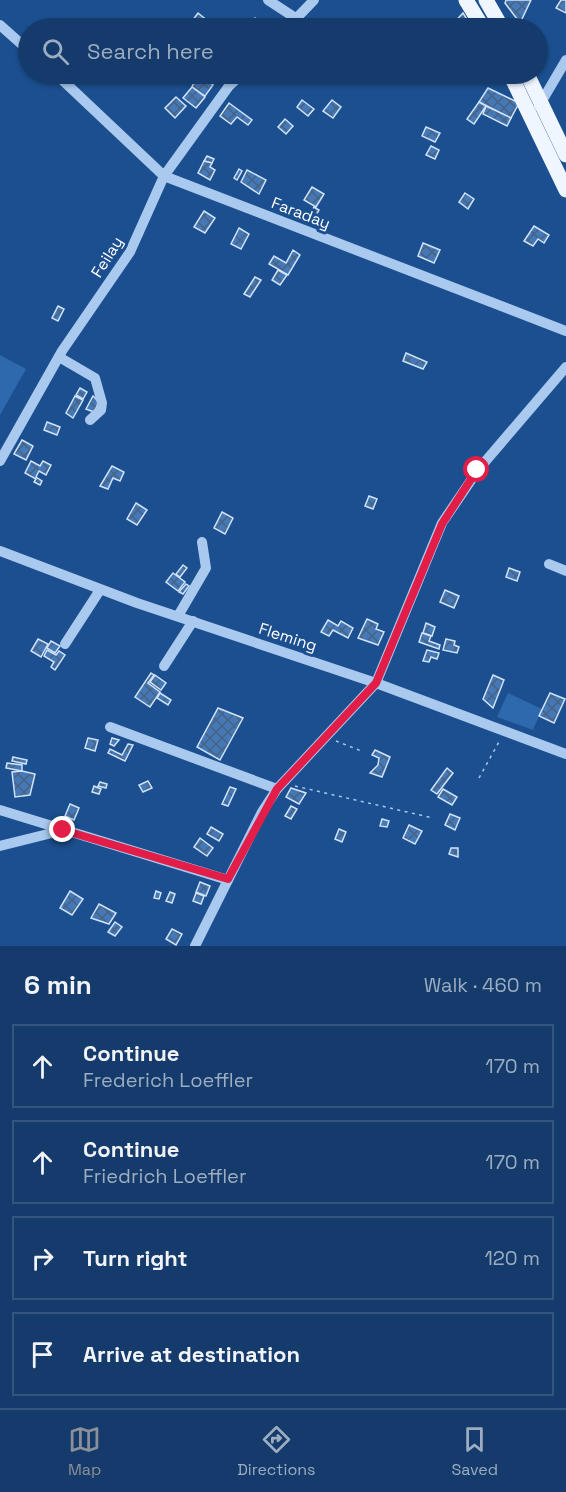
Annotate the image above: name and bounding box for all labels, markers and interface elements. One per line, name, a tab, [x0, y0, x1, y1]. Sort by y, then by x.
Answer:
search box	[18, 18, 548, 84]
icon: search	[39, 35, 72, 68]
text: Search here	[87, 37, 214, 65]
street label: Faraday	[269, 192, 333, 234]
street label: Feilay	[86, 233, 128, 281]
route start	[463, 456, 489, 482]
street label: Fleming	[256, 618, 320, 656]
route end	[49, 816, 75, 842]
text: 6 min	[24, 968, 92, 1002]
text: Walk · 460 m	[424, 972, 542, 998]
text: Continue	[83, 1039, 179, 1067]
icon: ahead	[26, 1050, 59, 1083]
text: 170 m	[485, 1053, 540, 1079]
text: Frederich Loeffler	[83, 1067, 253, 1093]
text: Continue	[83, 1135, 179, 1163]
icon: ahead	[26, 1146, 59, 1179]
text: 170 m	[485, 1149, 540, 1175]
text: Friedrich Loeffler	[83, 1163, 246, 1189]
icon: right	[26, 1242, 59, 1275]
text: Turn right	[83, 1244, 188, 1272]
text: 120 m	[484, 1245, 540, 1271]
icon: arrive	[26, 1338, 59, 1371]
text: Arrive at destination	[83, 1340, 300, 1368]
tab: Map	[68, 1423, 101, 1480]
tab: Directions	[237, 1423, 316, 1480]
tab: Saved	[451, 1423, 498, 1480]

